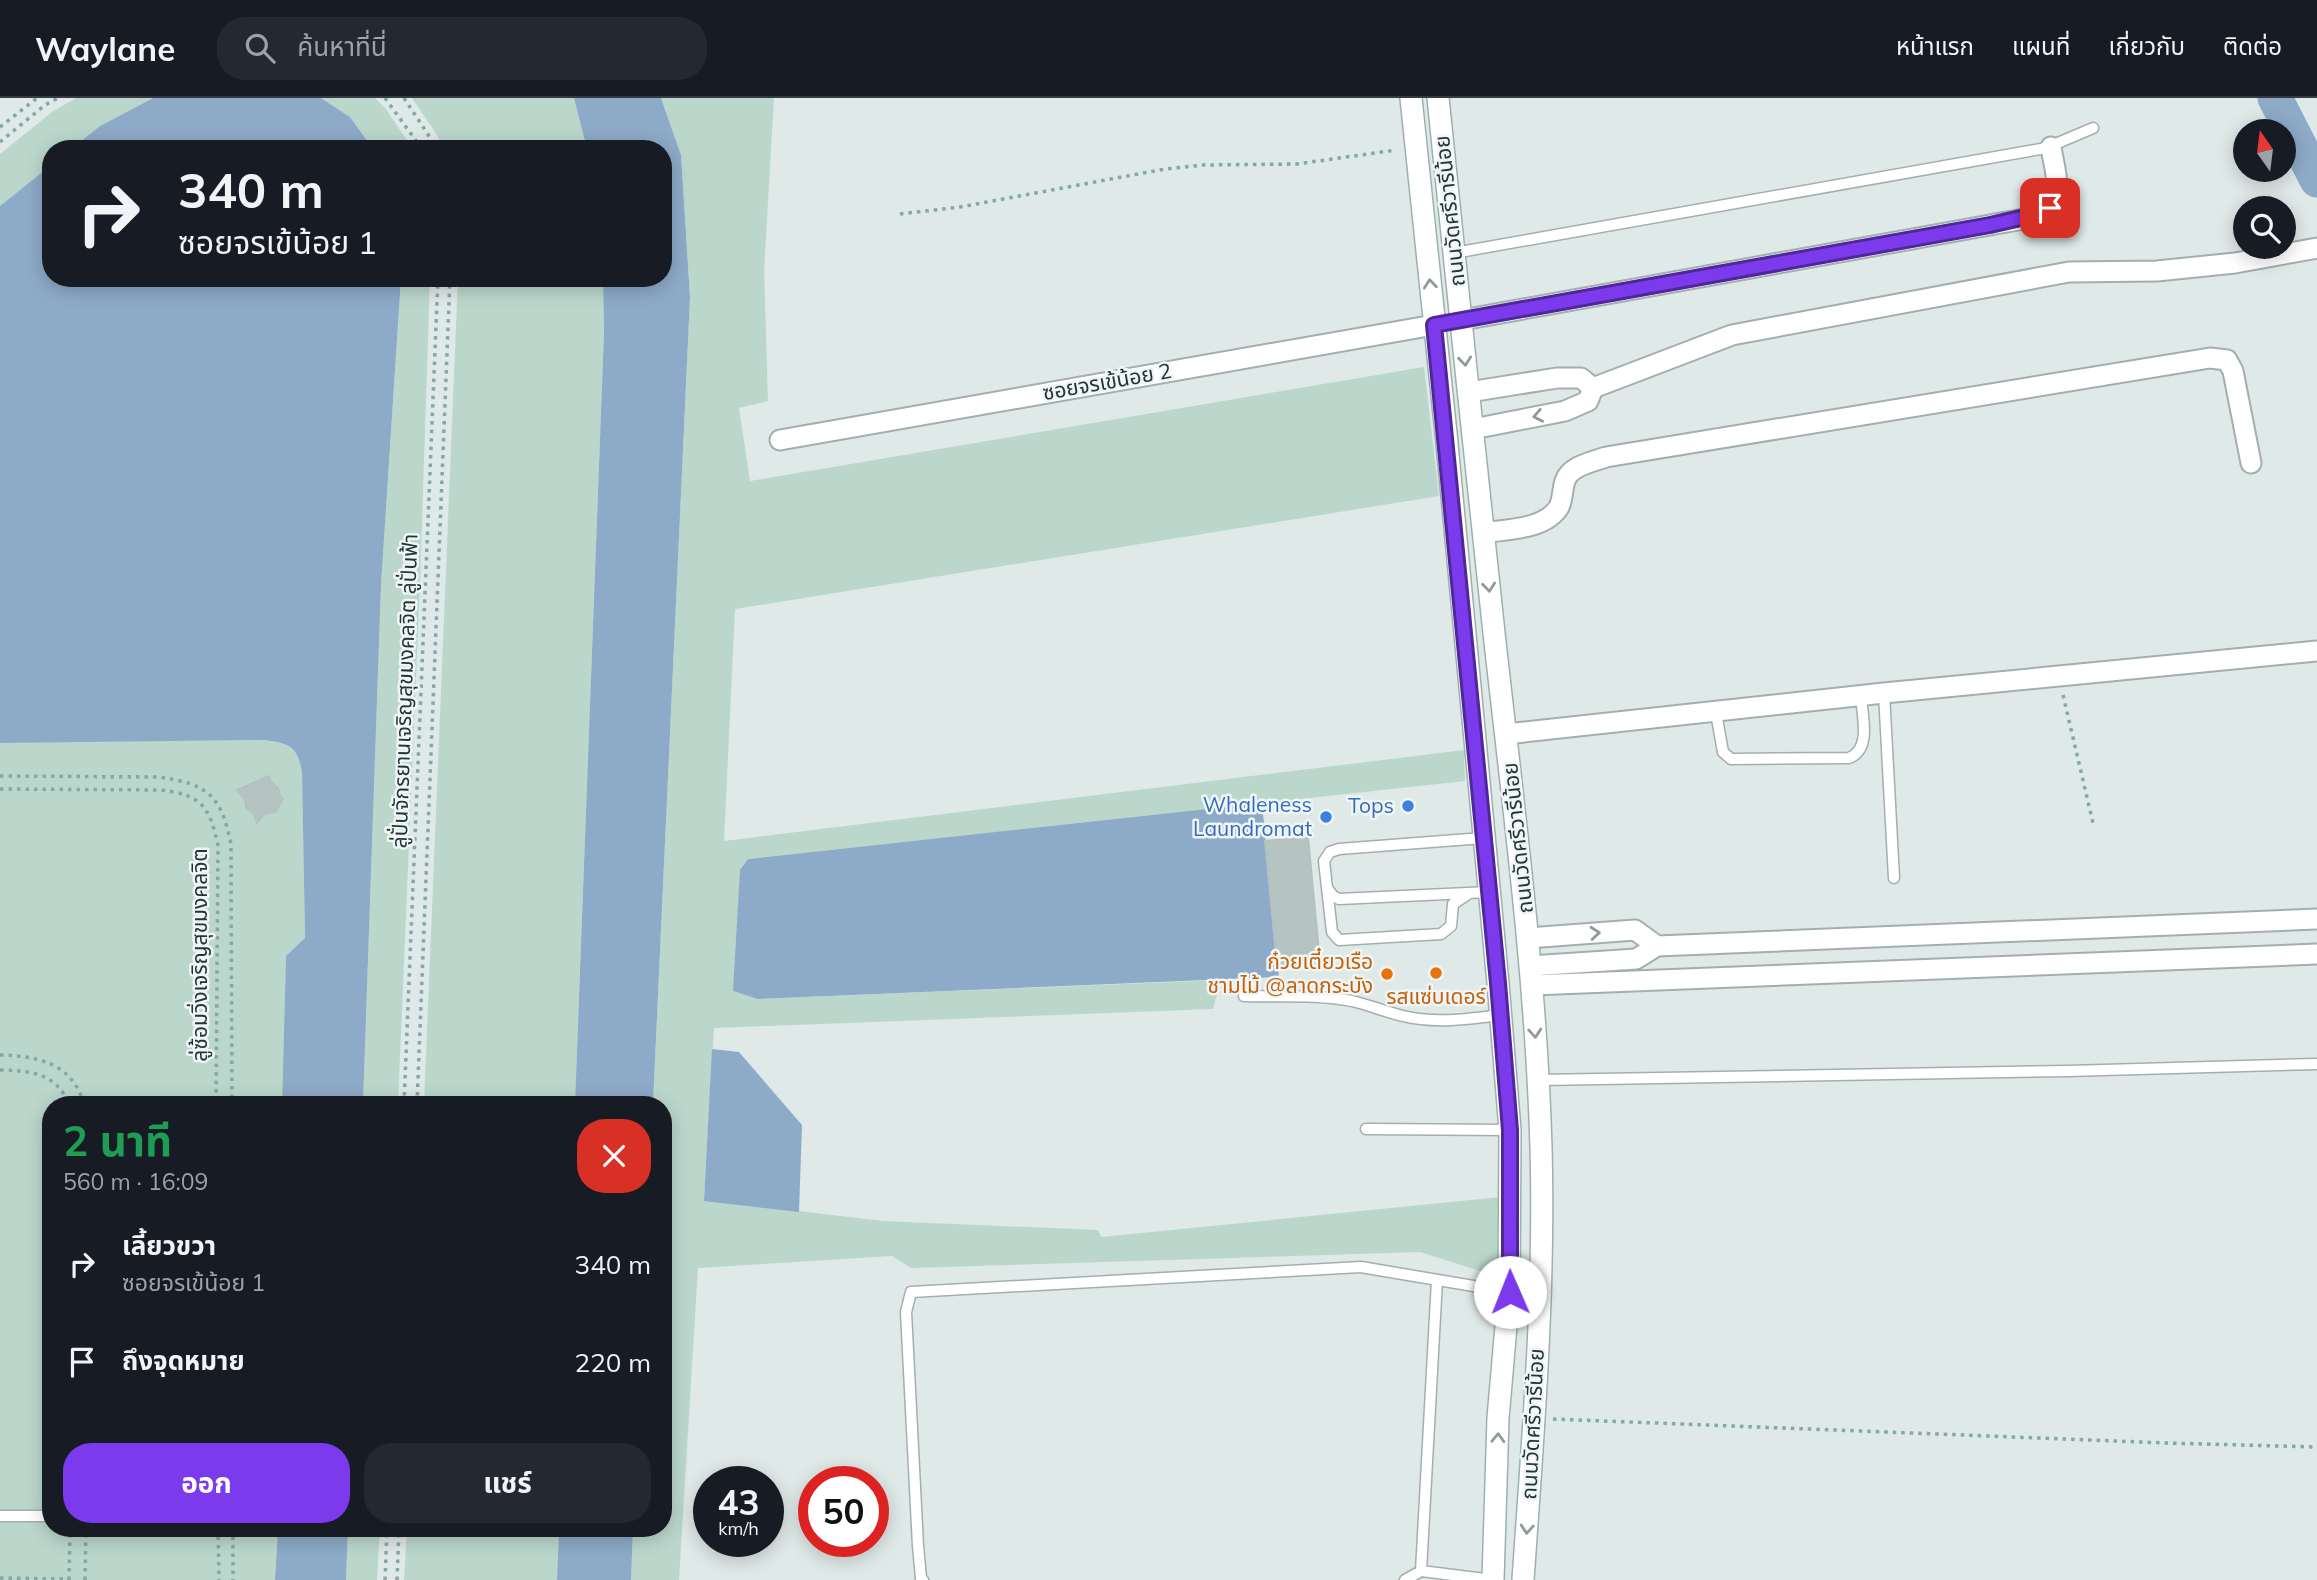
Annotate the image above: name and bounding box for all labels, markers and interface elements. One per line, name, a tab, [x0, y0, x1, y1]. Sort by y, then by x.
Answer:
search box	[217, 17, 707, 80]
text: Waylane	[35, 28, 175, 69]
icon: search	[241, 29, 279, 67]
text: ค้นหาที่นี่	[297, 30, 387, 63]
text: หน้าแรก	[1896, 31, 1974, 61]
text: แผนที่	[2012, 31, 2070, 61]
text: เกี่ยวกับ	[2108, 31, 2185, 61]
text: ติดต่อ	[2223, 31, 2282, 61]
north arrow	[2233, 119, 2296, 182]
map controls	[2233, 119, 2296, 259]
street label: ถนนวัดศรีวารีน้อย	[1428, 134, 1470, 288]
text: 340 m	[178, 159, 324, 220]
icon: right	[63, 168, 154, 259]
pin	[2020, 178, 2080, 238]
icon: arrive	[2031, 189, 2069, 227]
button: search	[2233, 196, 2296, 259]
text: ซอยจรเข้น้อย 1	[178, 222, 377, 262]
one-way arrow	[1423, 278, 1438, 290]
one-way arrow	[1458, 355, 1473, 367]
street label: ซอยจรเข้น้อย 2	[1040, 357, 1173, 405]
one-way arrow	[1532, 408, 1544, 423]
street label: ลู่ปั่นจักรยานเจริญสุขมงคลจิต ลู่ปั่นฟ้า	[385, 533, 423, 849]
one-way arrow	[1481, 582, 1496, 593]
street label: ถนนวัดศรีวารีน้อย	[1496, 761, 1538, 915]
place label: Whaleness Laundromat	[1193, 791, 1312, 841]
place label: Tops	[1348, 792, 1394, 818]
marker: Tops	[1400, 798, 1416, 814]
marker: Whaleness Laundromat	[1318, 809, 1334, 825]
street label: ลู่ซ้อมวิ่งเจริญสุขมงคลจิต	[186, 848, 213, 1062]
one-way arrow	[1590, 926, 1601, 941]
place label: ก๋วยเตี๋ยวเรือ ชามไม้ @ลาดกระบัง	[1208, 947, 1373, 998]
marker: รสแซ่บเดอร์	[1428, 965, 1444, 981]
marker: ก๋วยเตี๋ยวเรือ ชามไม้ @ลาดกระบัง	[1379, 966, 1395, 982]
place label: รสแซ่บเดอร์	[1386, 983, 1487, 1009]
one-way arrow	[1527, 1027, 1542, 1038]
text: 2 นาที	[63, 1114, 172, 1167]
button: close	[577, 1119, 651, 1193]
text: 560 m · 16:09	[63, 1167, 208, 1196]
text: เลี้ยวขวา	[122, 1229, 216, 1262]
icon: right	[63, 1245, 101, 1283]
text: 340 m	[575, 1248, 651, 1281]
position arrow	[1473, 1255, 1547, 1329]
text: ซอยจรเข้น้อย 1	[122, 1268, 265, 1297]
icon: arrive	[63, 1343, 101, 1381]
text: ถึงจุดหมาย	[122, 1344, 245, 1377]
text: 220 m	[575, 1346, 651, 1379]
street label: ถนนวัดศรีวารีน้อย	[1515, 1348, 1549, 1500]
one-way arrow	[1490, 1433, 1505, 1444]
button: ออก	[63, 1443, 350, 1523]
button: แชร์	[364, 1443, 651, 1523]
speed limit sign: 50	[798, 1466, 889, 1557]
text: 43	[717, 1480, 760, 1524]
text: km/h	[718, 1517, 759, 1540]
one-way arrow	[1519, 1524, 1534, 1535]

